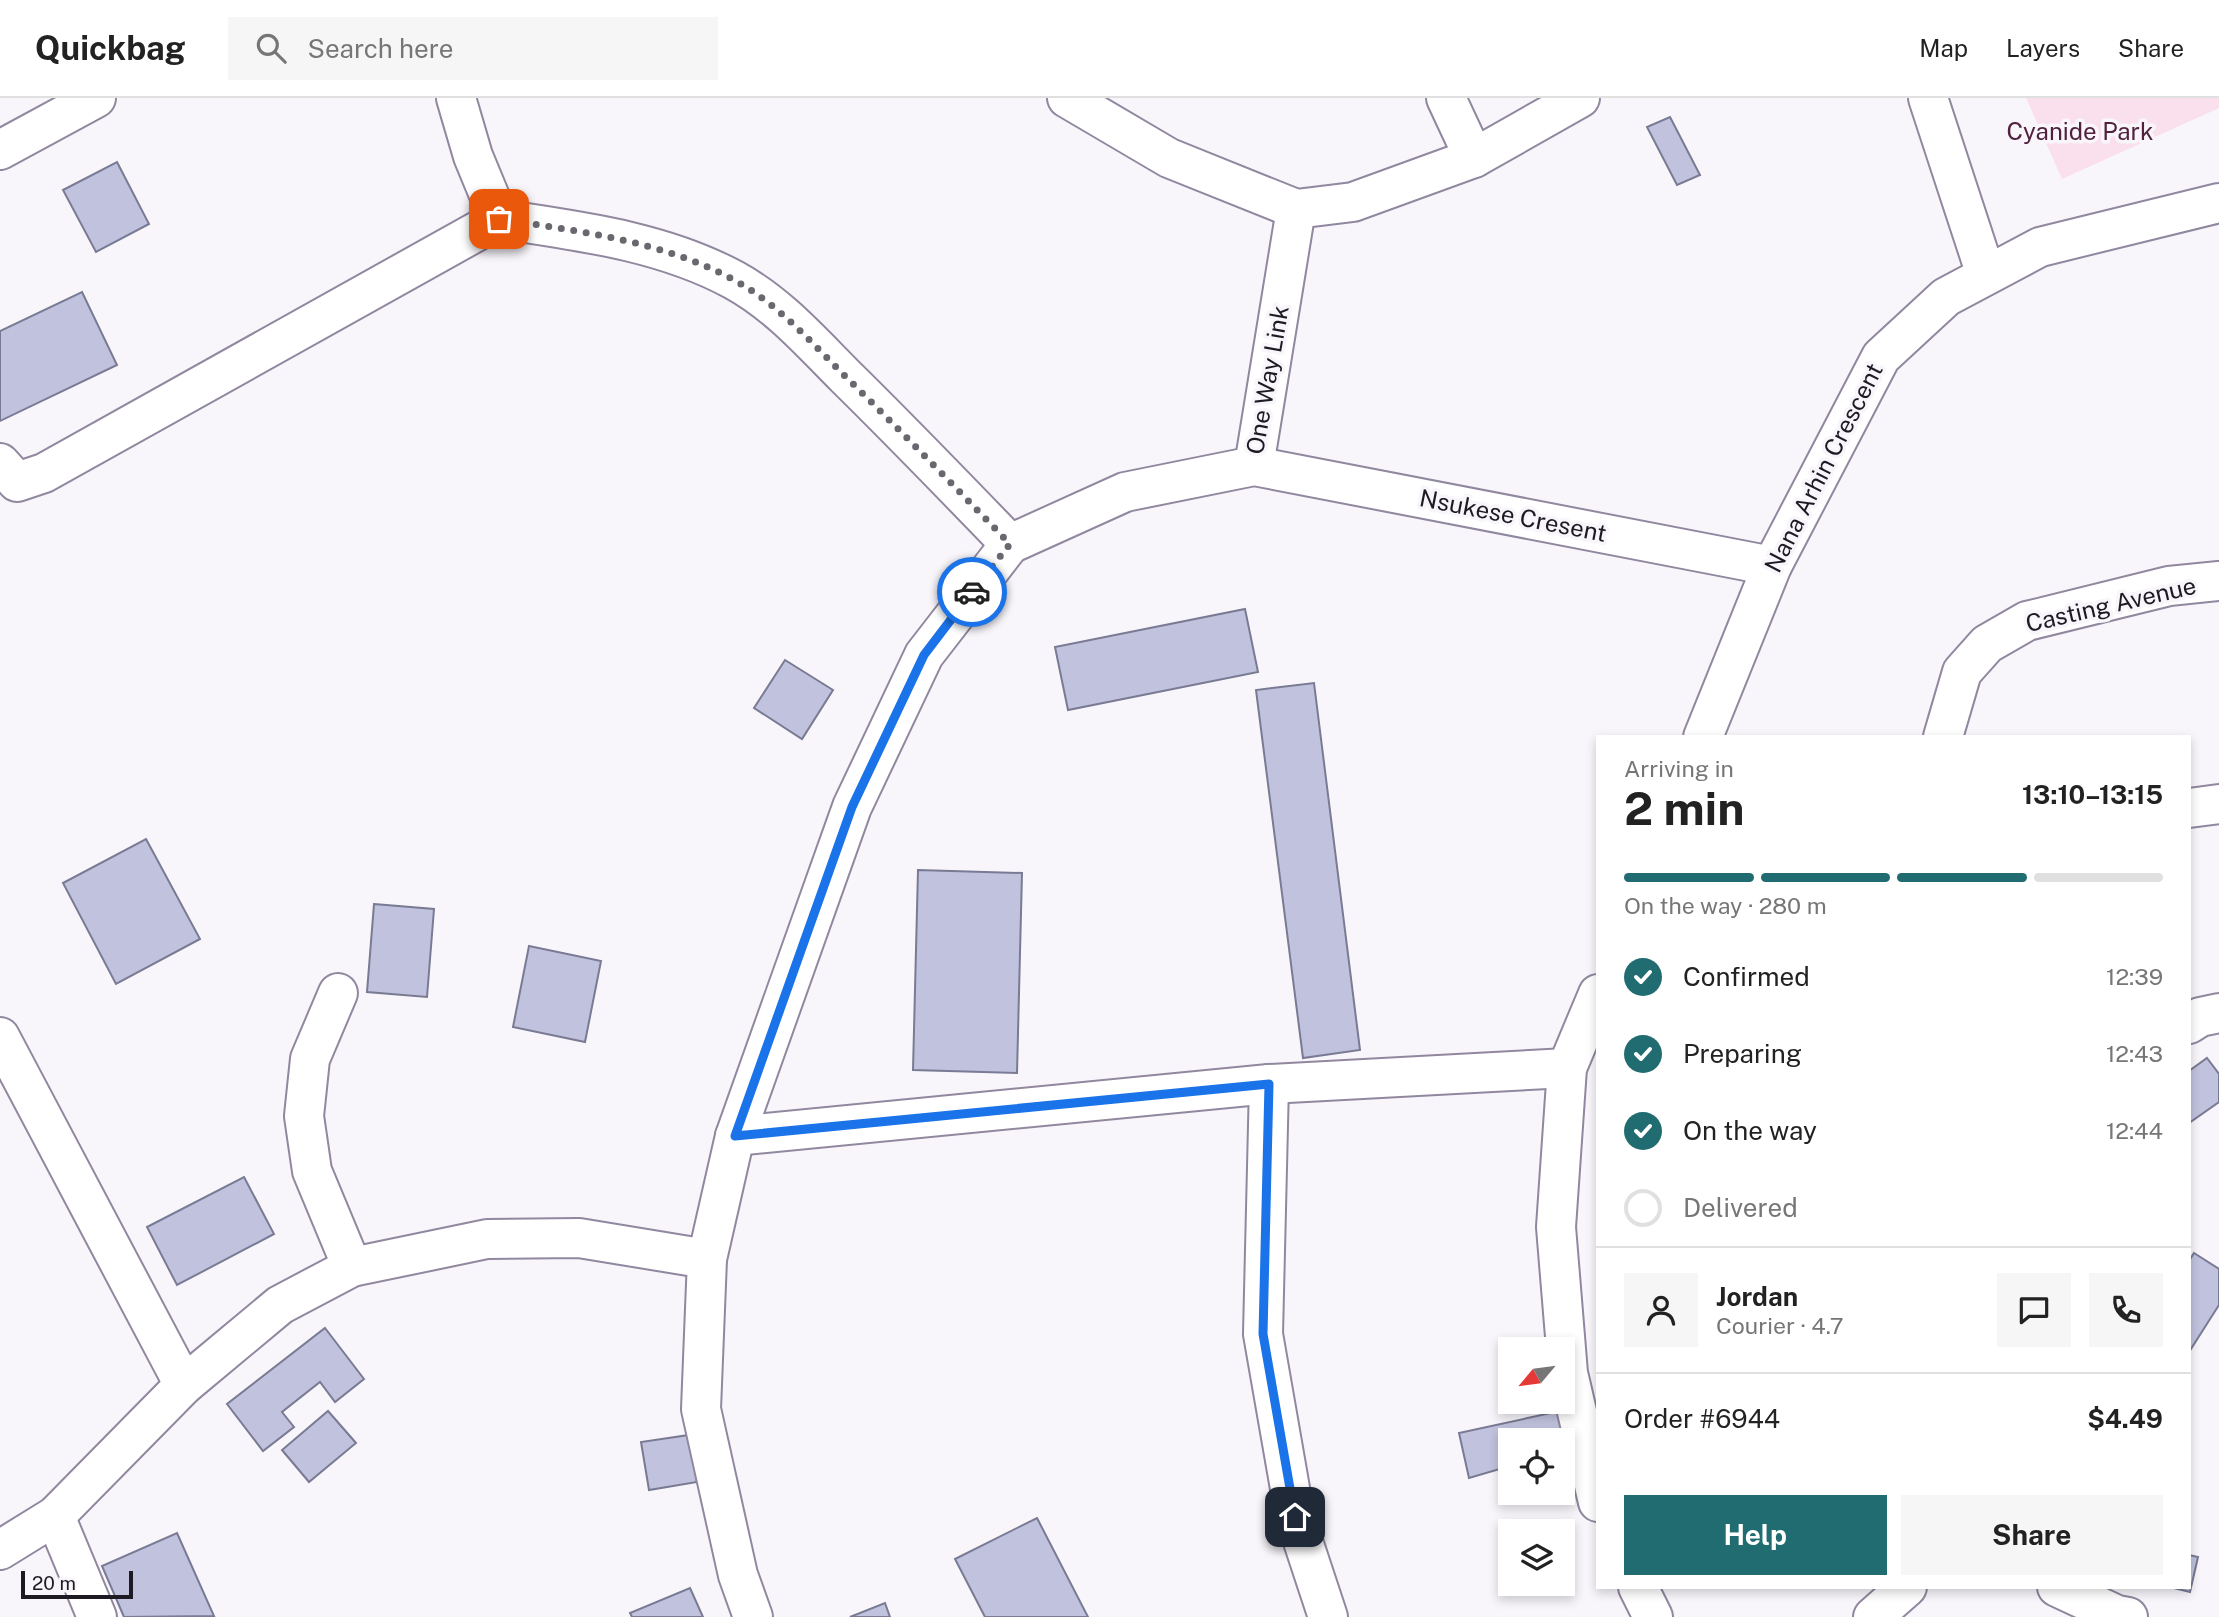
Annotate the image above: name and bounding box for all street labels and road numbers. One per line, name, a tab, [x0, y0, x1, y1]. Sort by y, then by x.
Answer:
street label: One Way Link	[1240, 303, 1294, 456]
street label: Nana Arhin Crescent	[1758, 358, 1888, 577]
street label: Nsukese Cresent	[1417, 483, 1609, 547]
street label: Casting Avenue	[2023, 571, 2199, 637]

